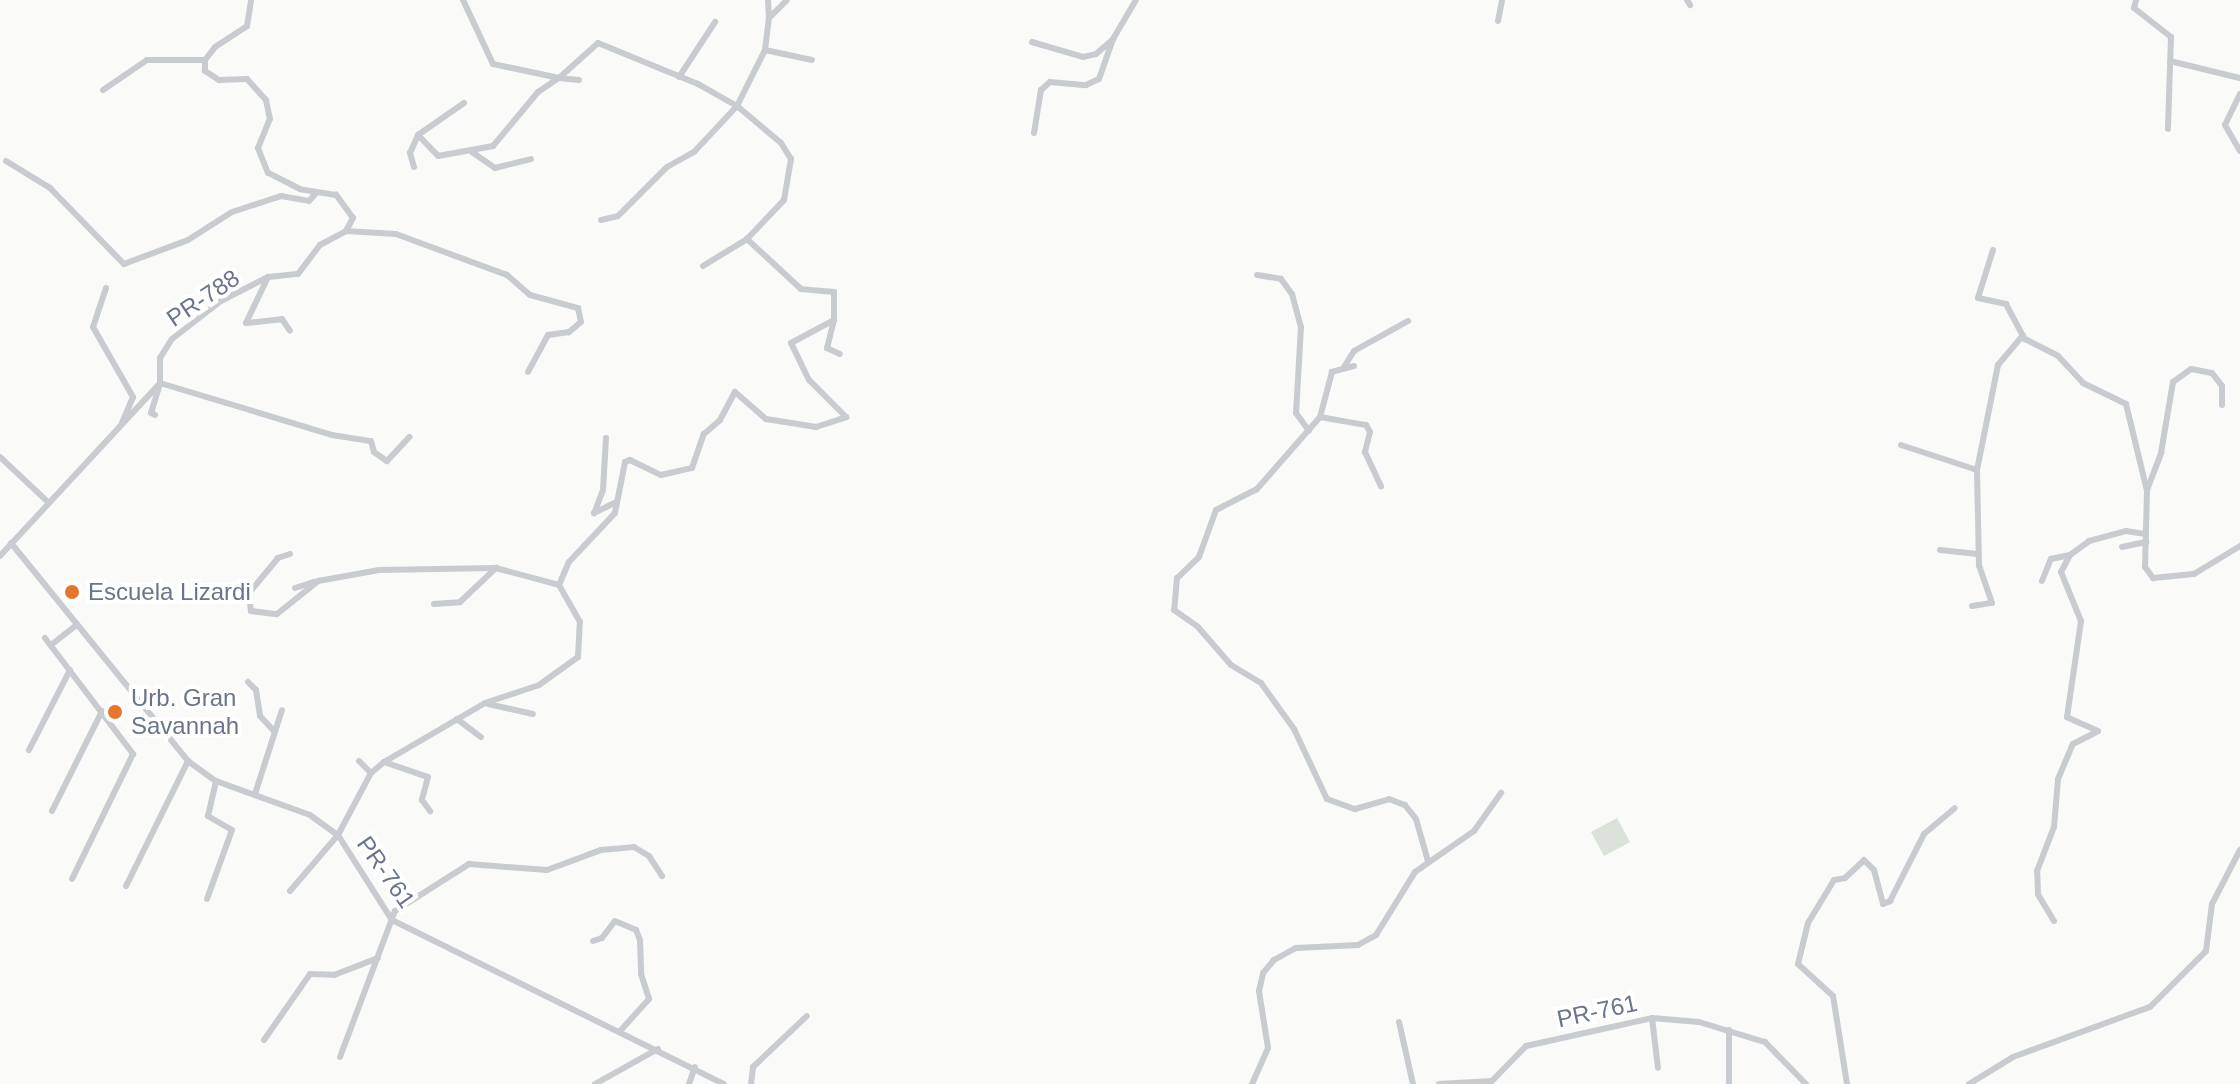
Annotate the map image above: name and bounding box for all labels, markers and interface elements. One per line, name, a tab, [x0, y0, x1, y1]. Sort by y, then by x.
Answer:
street label: PR-788	[161, 263, 245, 333]
place label: Escuela Lizardi	[88, 578, 251, 606]
marker: Escuela Lizardi	[63, 583, 81, 601]
place label: Urb. Gran Savannah	[131, 684, 239, 740]
marker: Urb. Gran Savannah	[106, 703, 124, 721]
street label: PR-761	[351, 830, 421, 914]
street label: PR-761	[1554, 988, 1640, 1034]

